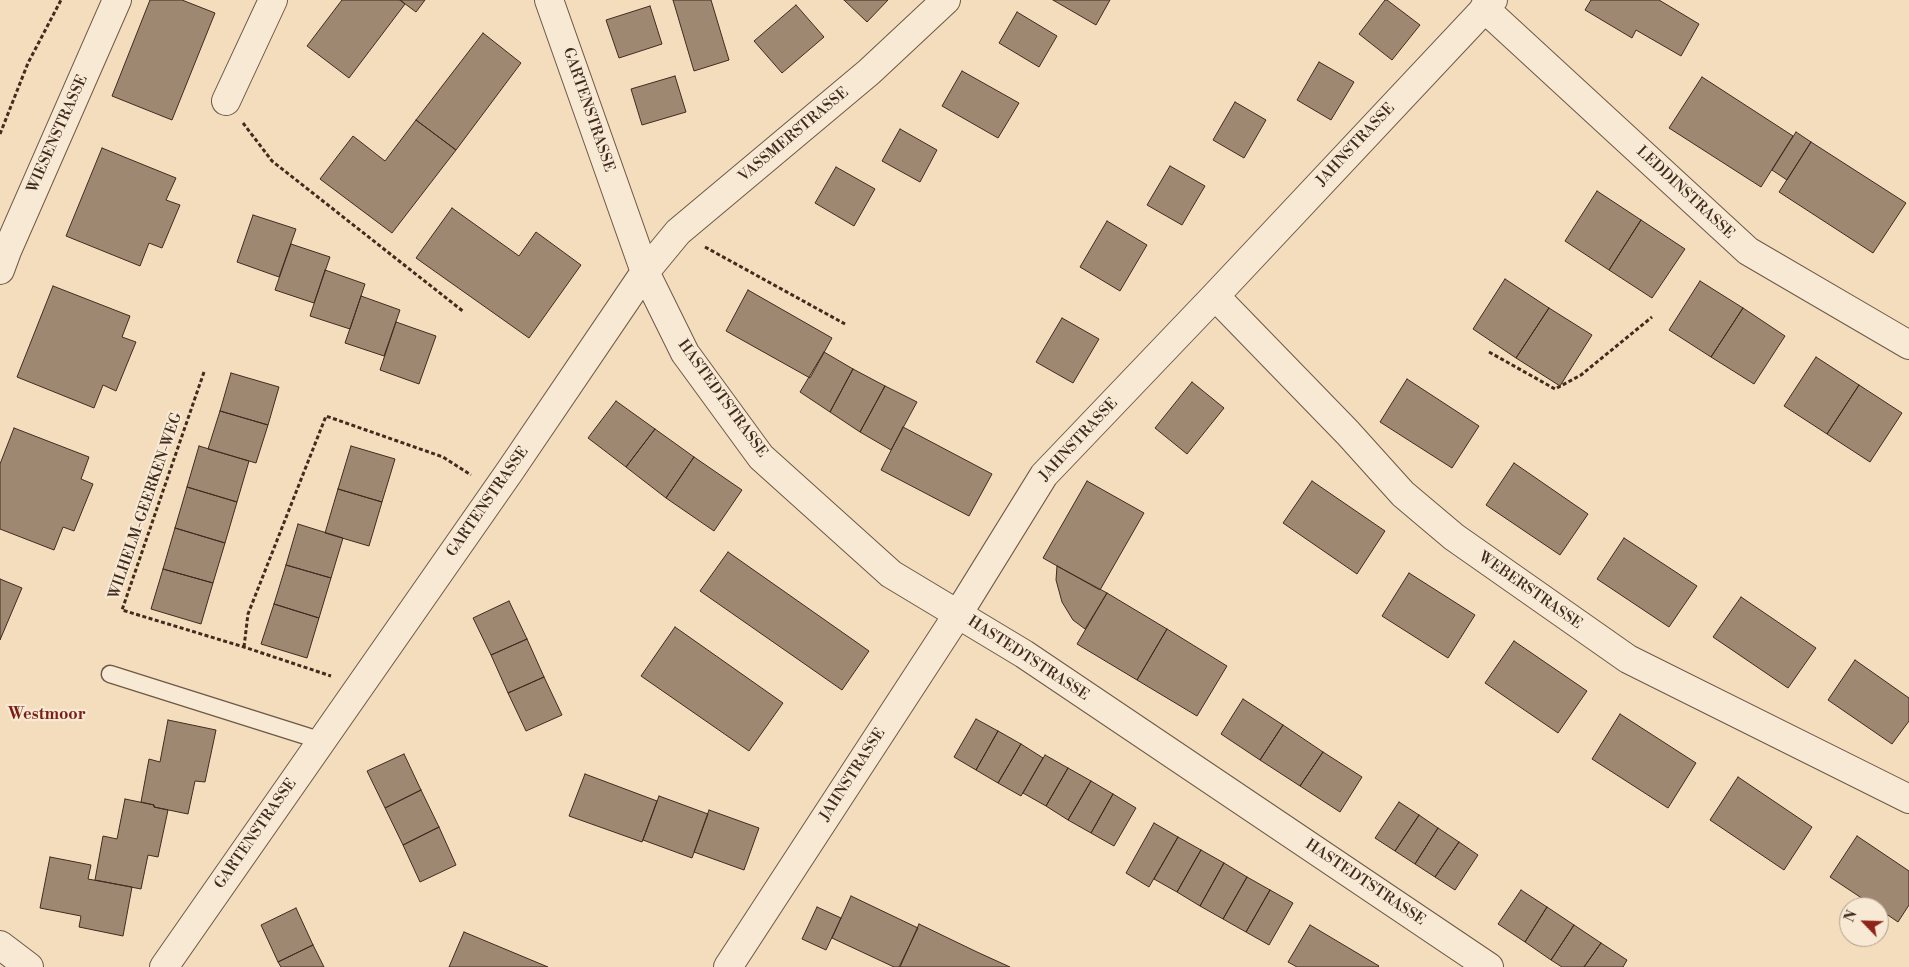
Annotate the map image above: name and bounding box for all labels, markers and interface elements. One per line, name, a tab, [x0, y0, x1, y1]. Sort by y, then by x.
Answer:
street label: GARTENSTRASSE	[558, 45, 618, 175]
street label: WIESENSTRASSE	[24, 72, 92, 196]
street label: VASSMERSTRASSE	[735, 84, 853, 186]
street label: JAHNSTRASSE	[1313, 100, 1399, 190]
street label: LEDDINSTRASSE	[1632, 143, 1738, 243]
street label: HASTEDTSTRASSE	[673, 337, 771, 461]
street label: JAHNSTRASSE	[1036, 395, 1122, 485]
street label: WILHELM-GEERKEN-WEG	[106, 410, 186, 602]
street label: GARTENSTRASSE	[443, 443, 533, 561]
street label: WEBERSTRASSE	[1475, 549, 1585, 633]
street label: HASTEDTSTRASSE	[964, 613, 1092, 705]
district label: Westmoor	[8, 705, 86, 725]
street label: JAHNSTRASSE	[816, 725, 890, 825]
street label: GARTENSTRASSE	[211, 775, 301, 893]
street label: HASTEDTSTRASSE	[1302, 836, 1428, 930]
north arrow	[1839, 897, 1889, 947]
text: N	[1841, 908, 1862, 925]

